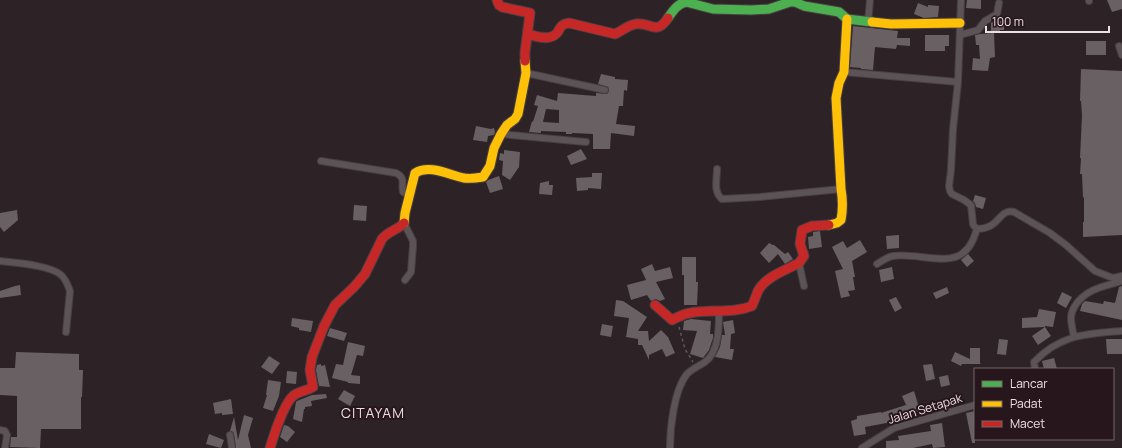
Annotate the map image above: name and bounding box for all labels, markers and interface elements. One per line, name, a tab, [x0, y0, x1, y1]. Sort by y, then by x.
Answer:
scale bar	[986, 8, 1109, 34]
text: 100 m	[992, 13, 1024, 30]
legend	[974, 368, 1114, 440]
text: Lancar	[1010, 375, 1048, 392]
street label: Jalan Setapak	[886, 389, 965, 428]
text: Padat	[1010, 395, 1042, 412]
district label: CITAYAM	[341, 403, 405, 422]
text: Macet	[1010, 415, 1045, 432]

